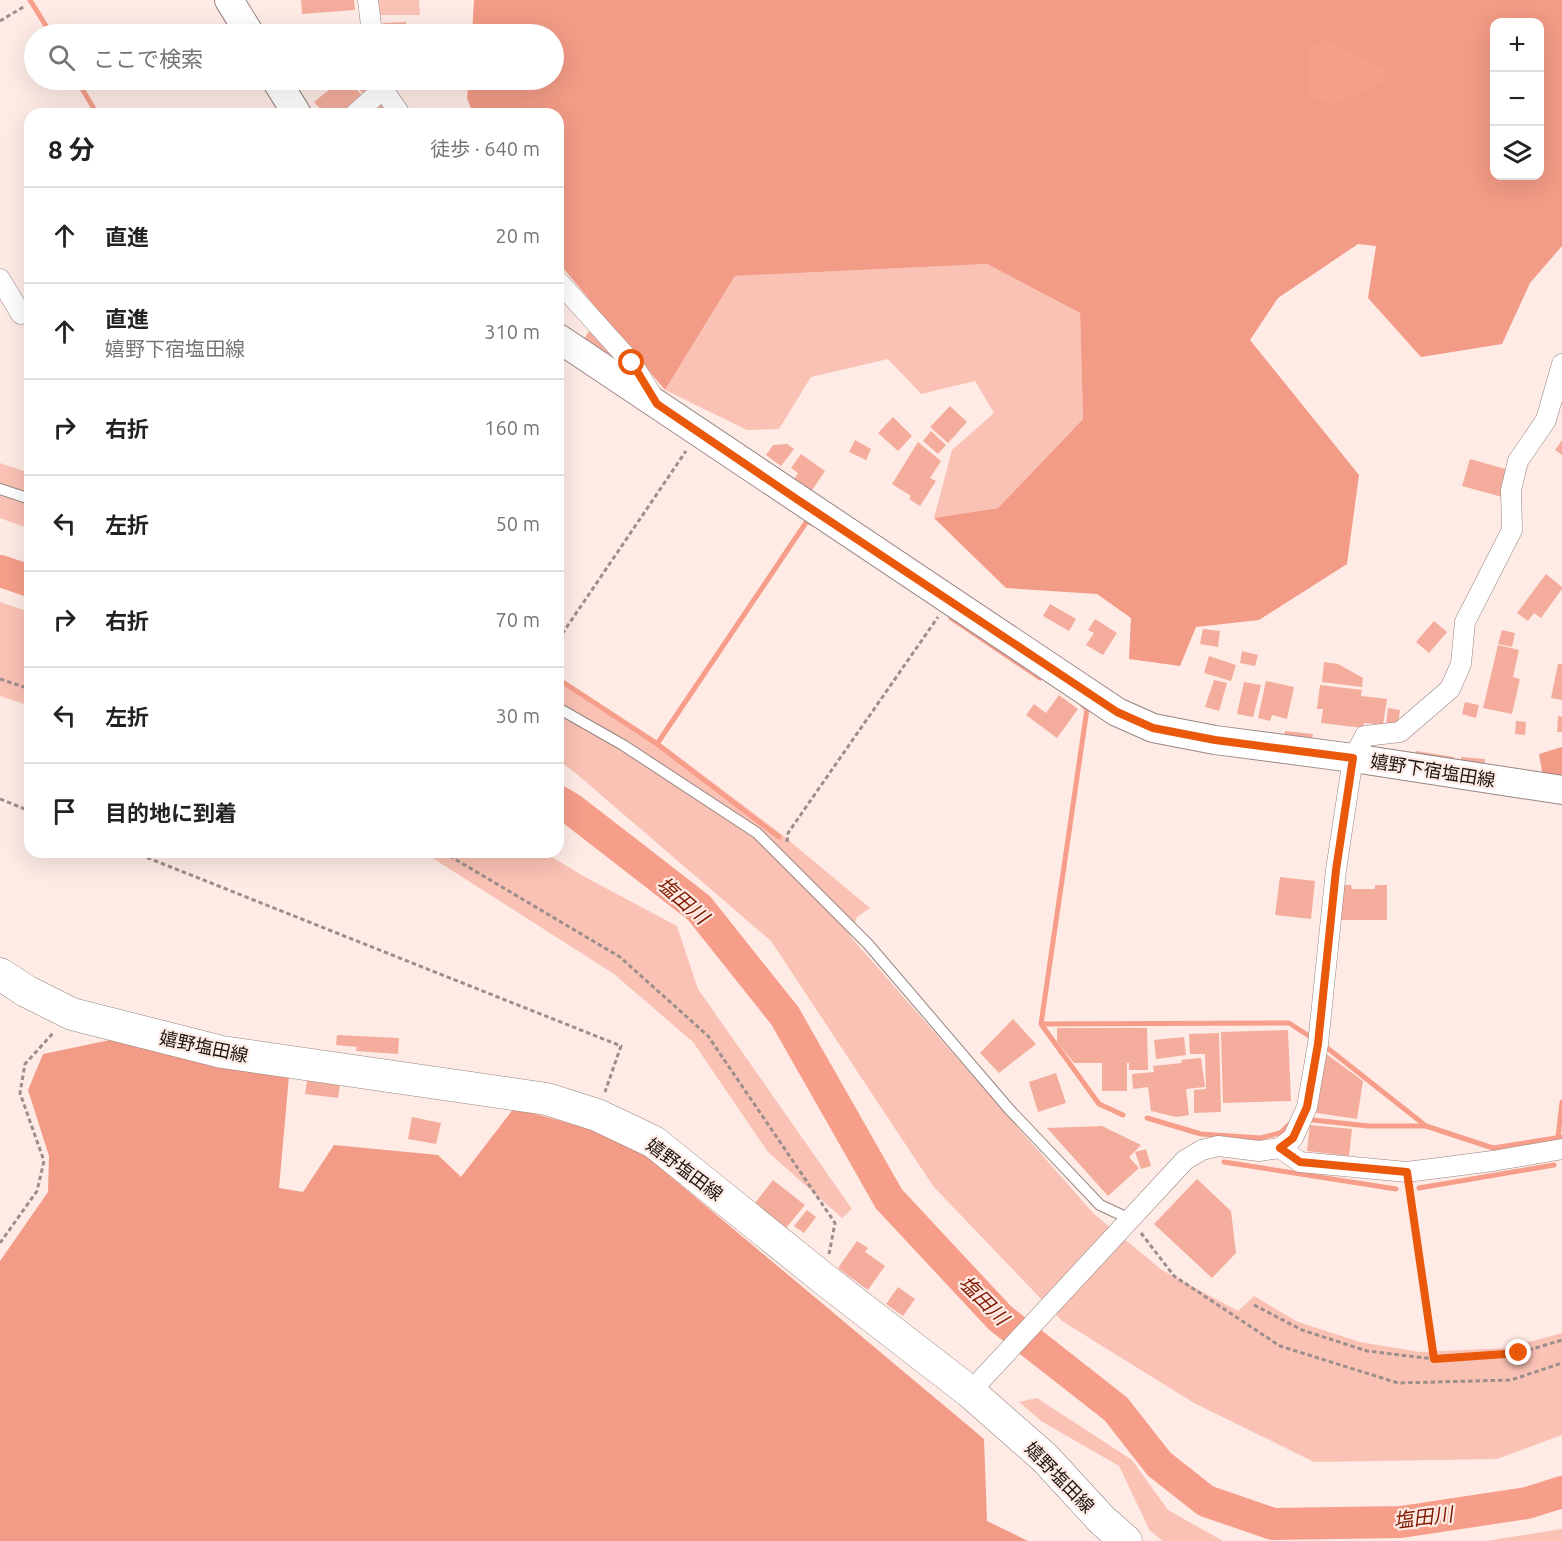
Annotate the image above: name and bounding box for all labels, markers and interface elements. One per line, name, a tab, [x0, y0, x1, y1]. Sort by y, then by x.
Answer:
map controls	[1490, 18, 1544, 180]
button: +	[1490, 18, 1544, 72]
search box	[24, 24, 564, 90]
icon: search	[45, 41, 78, 74]
text: ここで検索	[93, 46, 203, 71]
button: −	[1490, 72, 1544, 126]
button: layers	[1490, 126, 1544, 180]
text: 8 分	[48, 135, 95, 164]
text: 徒歩 · 640 m	[430, 137, 540, 160]
icon: ahead	[48, 219, 81, 252]
text: 直進	[105, 224, 149, 249]
text: 20 m	[496, 224, 540, 247]
text: 直進	[105, 306, 149, 331]
icon: ahead	[48, 315, 81, 348]
text: 310 m	[484, 320, 540, 343]
text: 嬉野下宿塩田線	[105, 337, 245, 360]
route start	[618, 349, 644, 375]
icon: right	[48, 411, 81, 444]
text: 右折	[105, 416, 149, 441]
text: 160 m	[484, 416, 540, 439]
icon: left	[48, 507, 81, 540]
text: 左折	[105, 512, 149, 537]
text: 50 m	[496, 512, 540, 535]
icon: right	[48, 603, 81, 636]
text: 右折	[105, 608, 149, 633]
text: 70 m	[496, 608, 540, 631]
icon: left	[48, 699, 81, 732]
text: 左折	[105, 704, 149, 729]
text: 30 m	[496, 704, 540, 727]
street label: 嬉野下宿塩田線	[1369, 750, 1497, 790]
icon: arrive	[48, 795, 81, 828]
text: 目的地に到着	[105, 800, 237, 825]
water label: 塩田川	[653, 872, 715, 930]
street label: 嬉野塩田線	[158, 1027, 250, 1065]
street label: 嬉野塩田線	[643, 1134, 727, 1204]
water label: 塩田川	[955, 1271, 1015, 1331]
route end	[1505, 1339, 1531, 1365]
street label: 嬉野塩田線	[1022, 1438, 1098, 1516]
water label: 塩田川	[1392, 1502, 1456, 1532]

